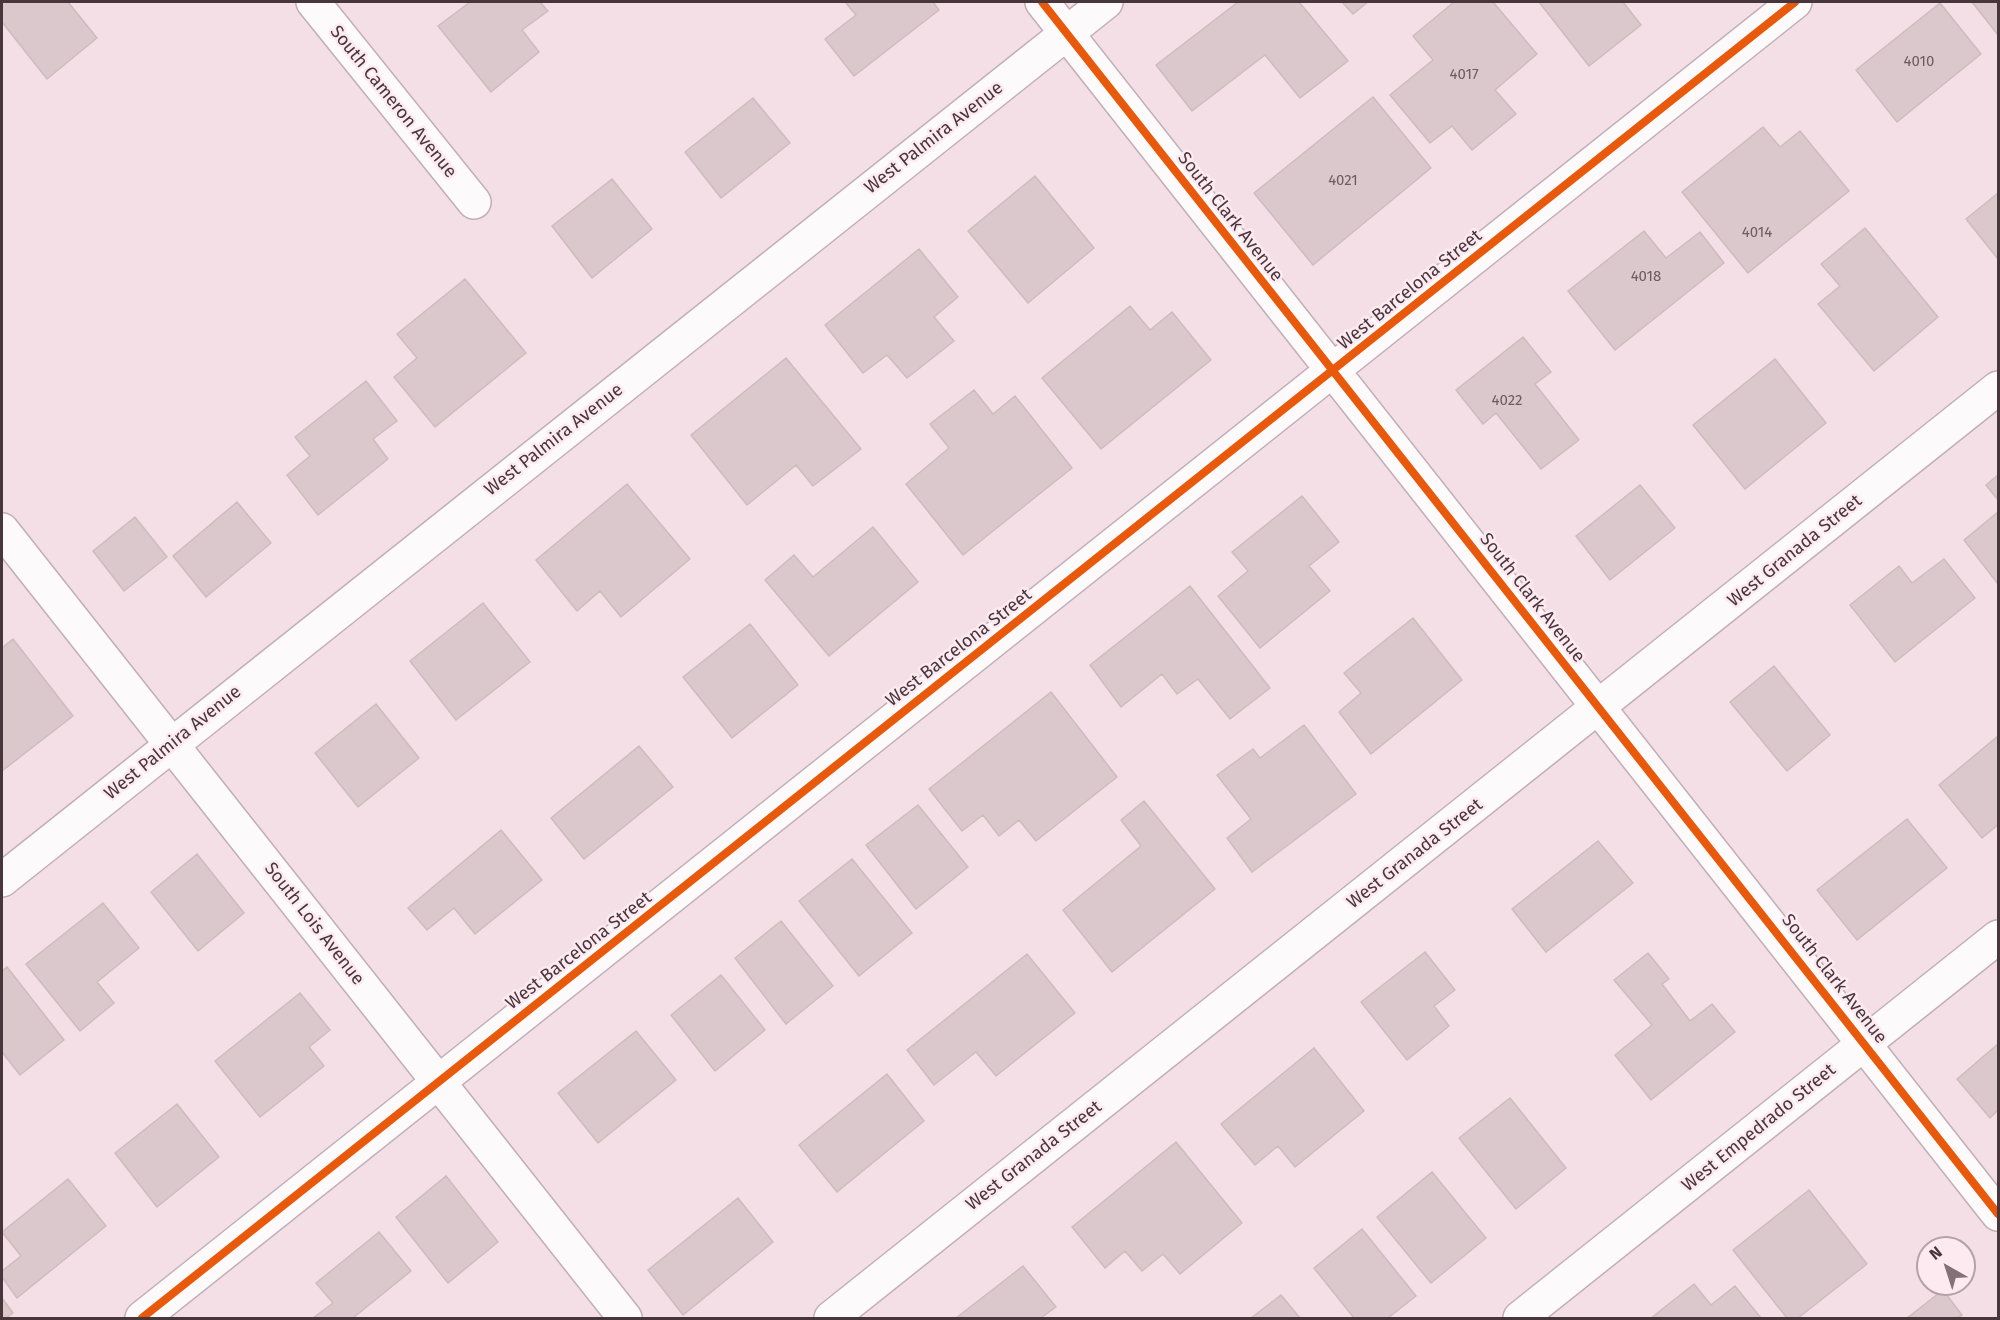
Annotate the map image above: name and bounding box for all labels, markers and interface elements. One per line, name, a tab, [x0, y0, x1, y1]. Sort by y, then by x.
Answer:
street label: South Cameron Avenue	[325, 22, 461, 182]
house number: 4010	[1904, 53, 1934, 71]
house number: 4017	[1449, 66, 1479, 84]
street label: West Palmira Avenue	[861, 77, 1007, 199]
street label: South Clark Avenue	[1173, 148, 1287, 286]
house number: 4021	[1328, 172, 1358, 190]
house number: 4014	[1742, 224, 1772, 242]
street label: West Barcelona Street	[1334, 225, 1486, 355]
house number: 4018	[1631, 268, 1661, 286]
street label: West Palmira Avenue	[481, 379, 627, 501]
house number: 4022	[1491, 392, 1523, 410]
street label: West Granada Street	[1724, 490, 1866, 612]
street label: South Clark Avenue	[1475, 529, 1589, 667]
street label: West Barcelona Street	[882, 584, 1036, 712]
street label: West Palmira Avenue	[100, 681, 246, 805]
street label: West Granada Street	[1343, 794, 1487, 914]
street label: South Lois Avenue	[259, 858, 369, 990]
street label: West Barcelona Street	[502, 887, 656, 1015]
street label: South Clark Avenue	[1777, 910, 1891, 1048]
street label: West Empedrado Street	[1678, 1059, 1840, 1197]
street label: West Granada Street	[962, 1096, 1106, 1216]
north arrow	[1916, 1236, 1976, 1296]
text: N	[1926, 1242, 1946, 1264]

